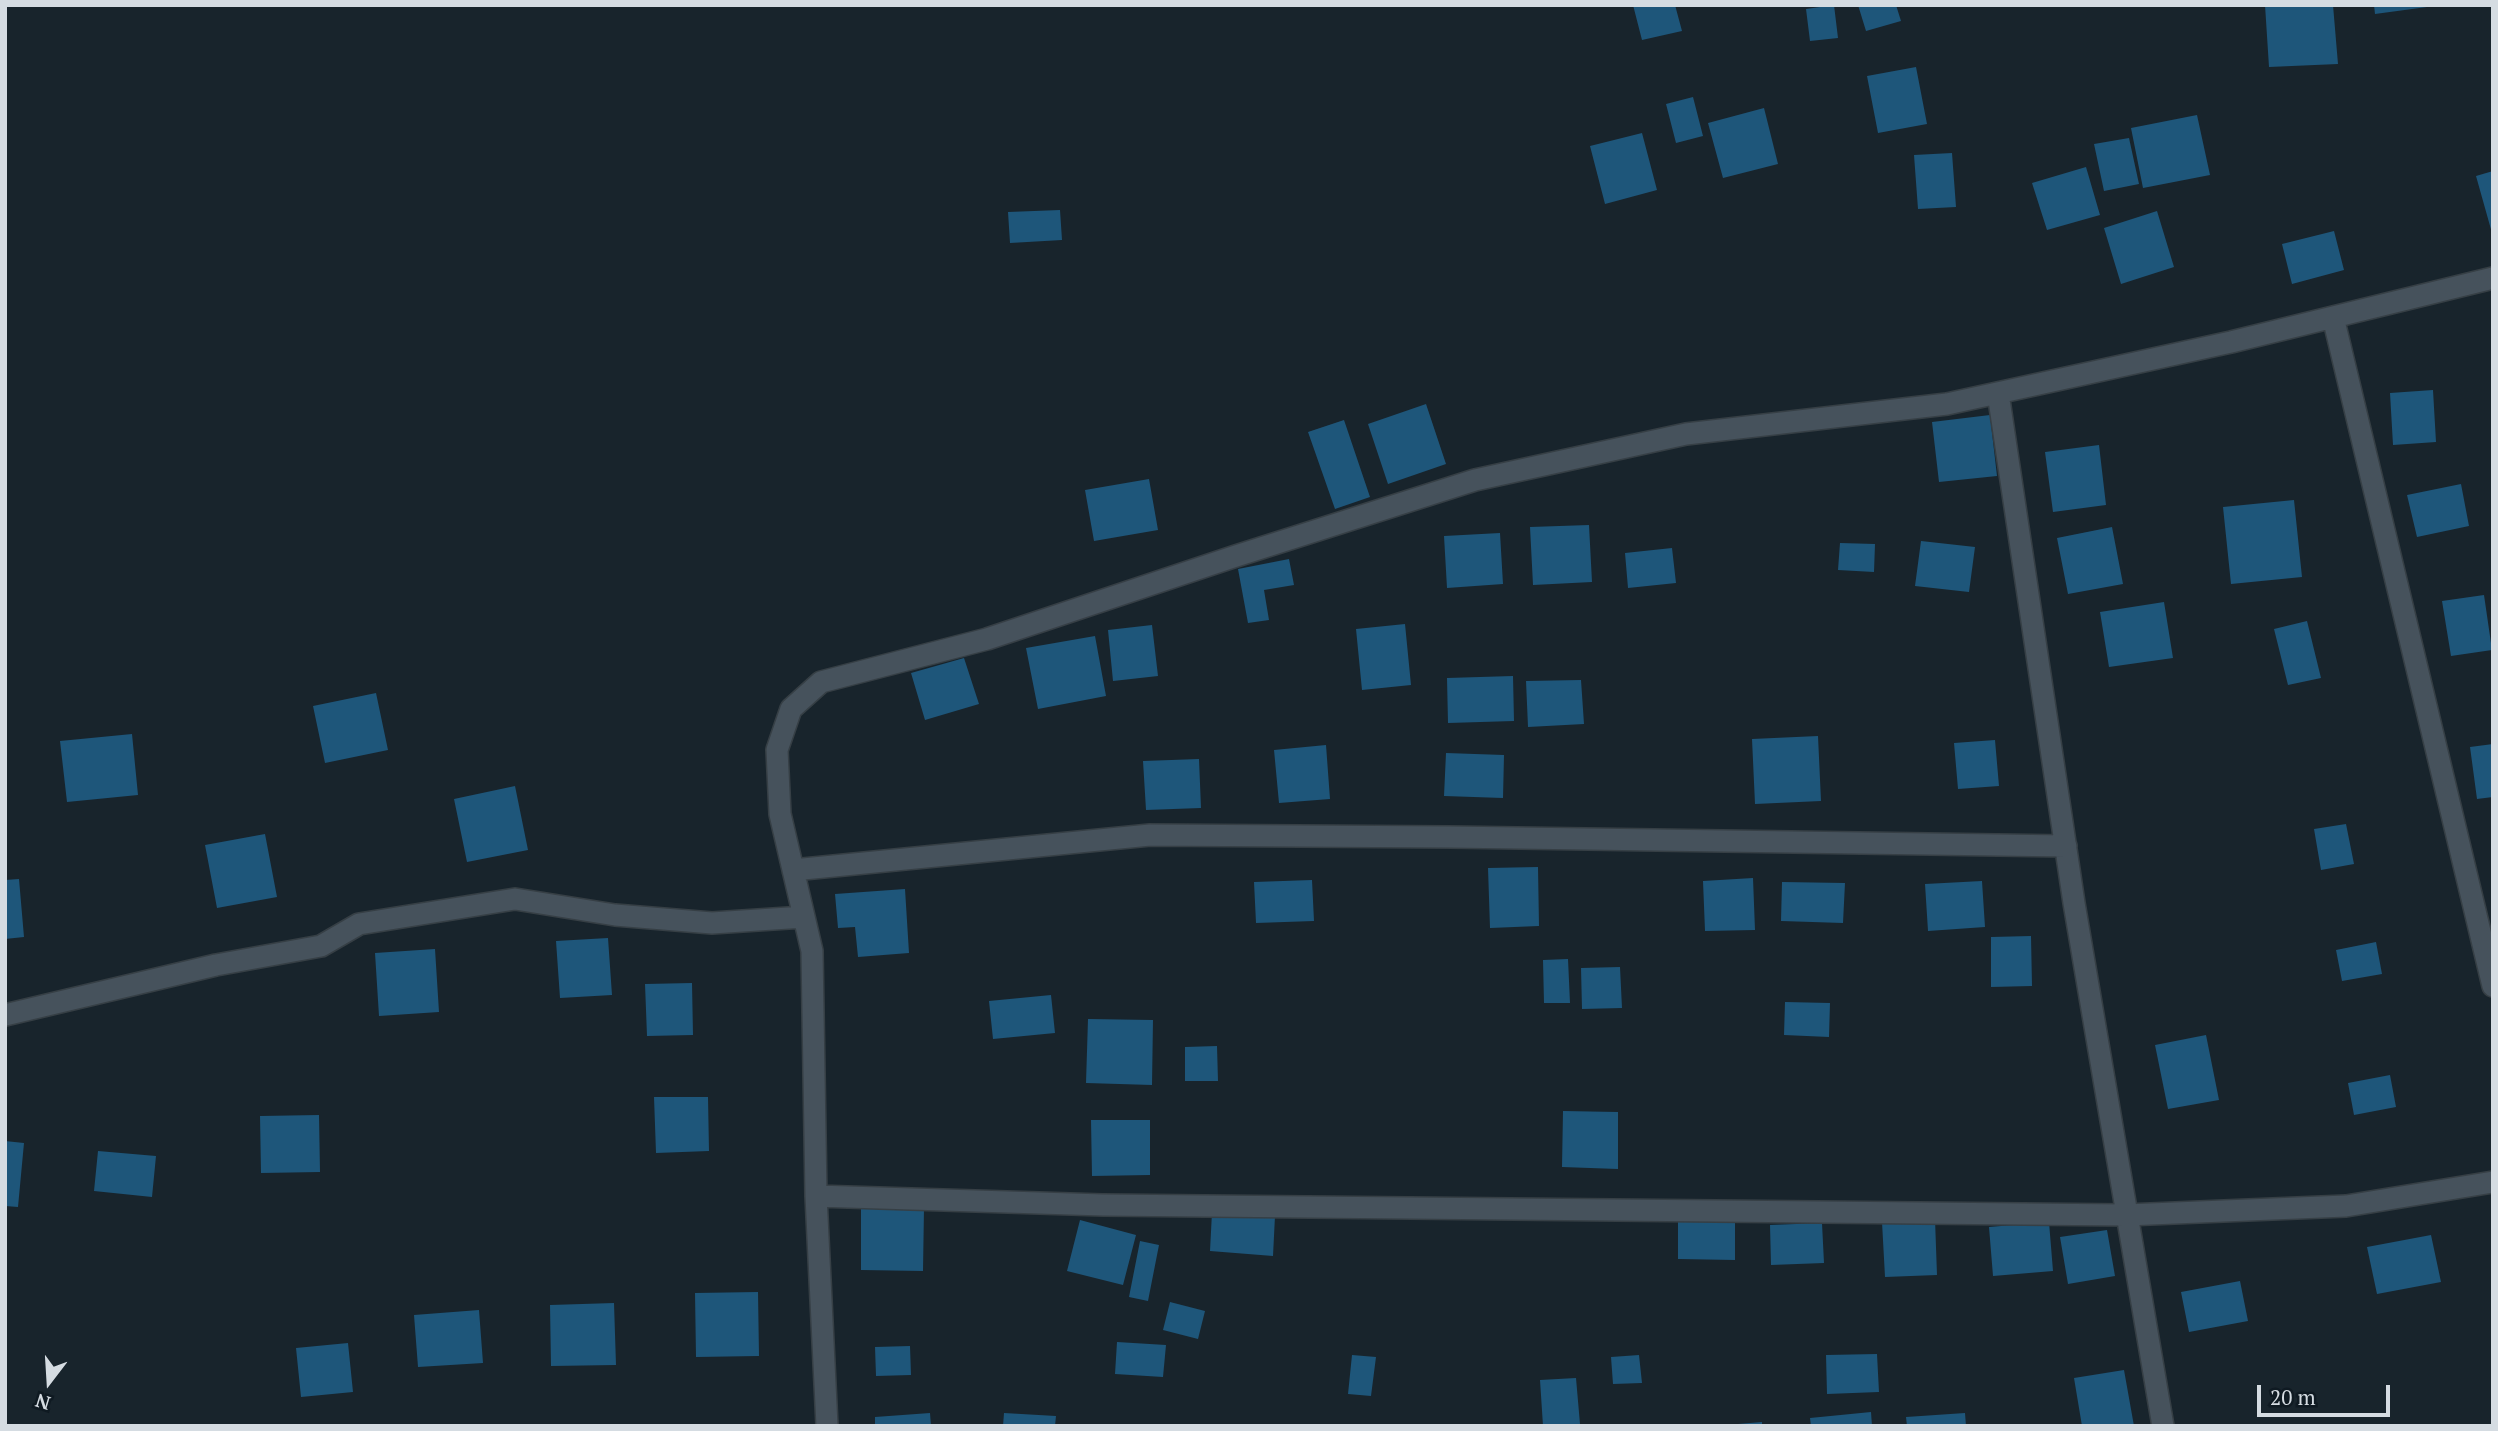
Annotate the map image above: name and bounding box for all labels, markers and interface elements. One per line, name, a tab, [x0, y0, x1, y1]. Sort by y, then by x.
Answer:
north arrow	[14, 1347, 84, 1417]
scale bar	[2260, 1372, 2393, 1416]
text: 20 m	[2270, 1383, 2316, 1411]
text: N	[32, 1389, 53, 1417]

